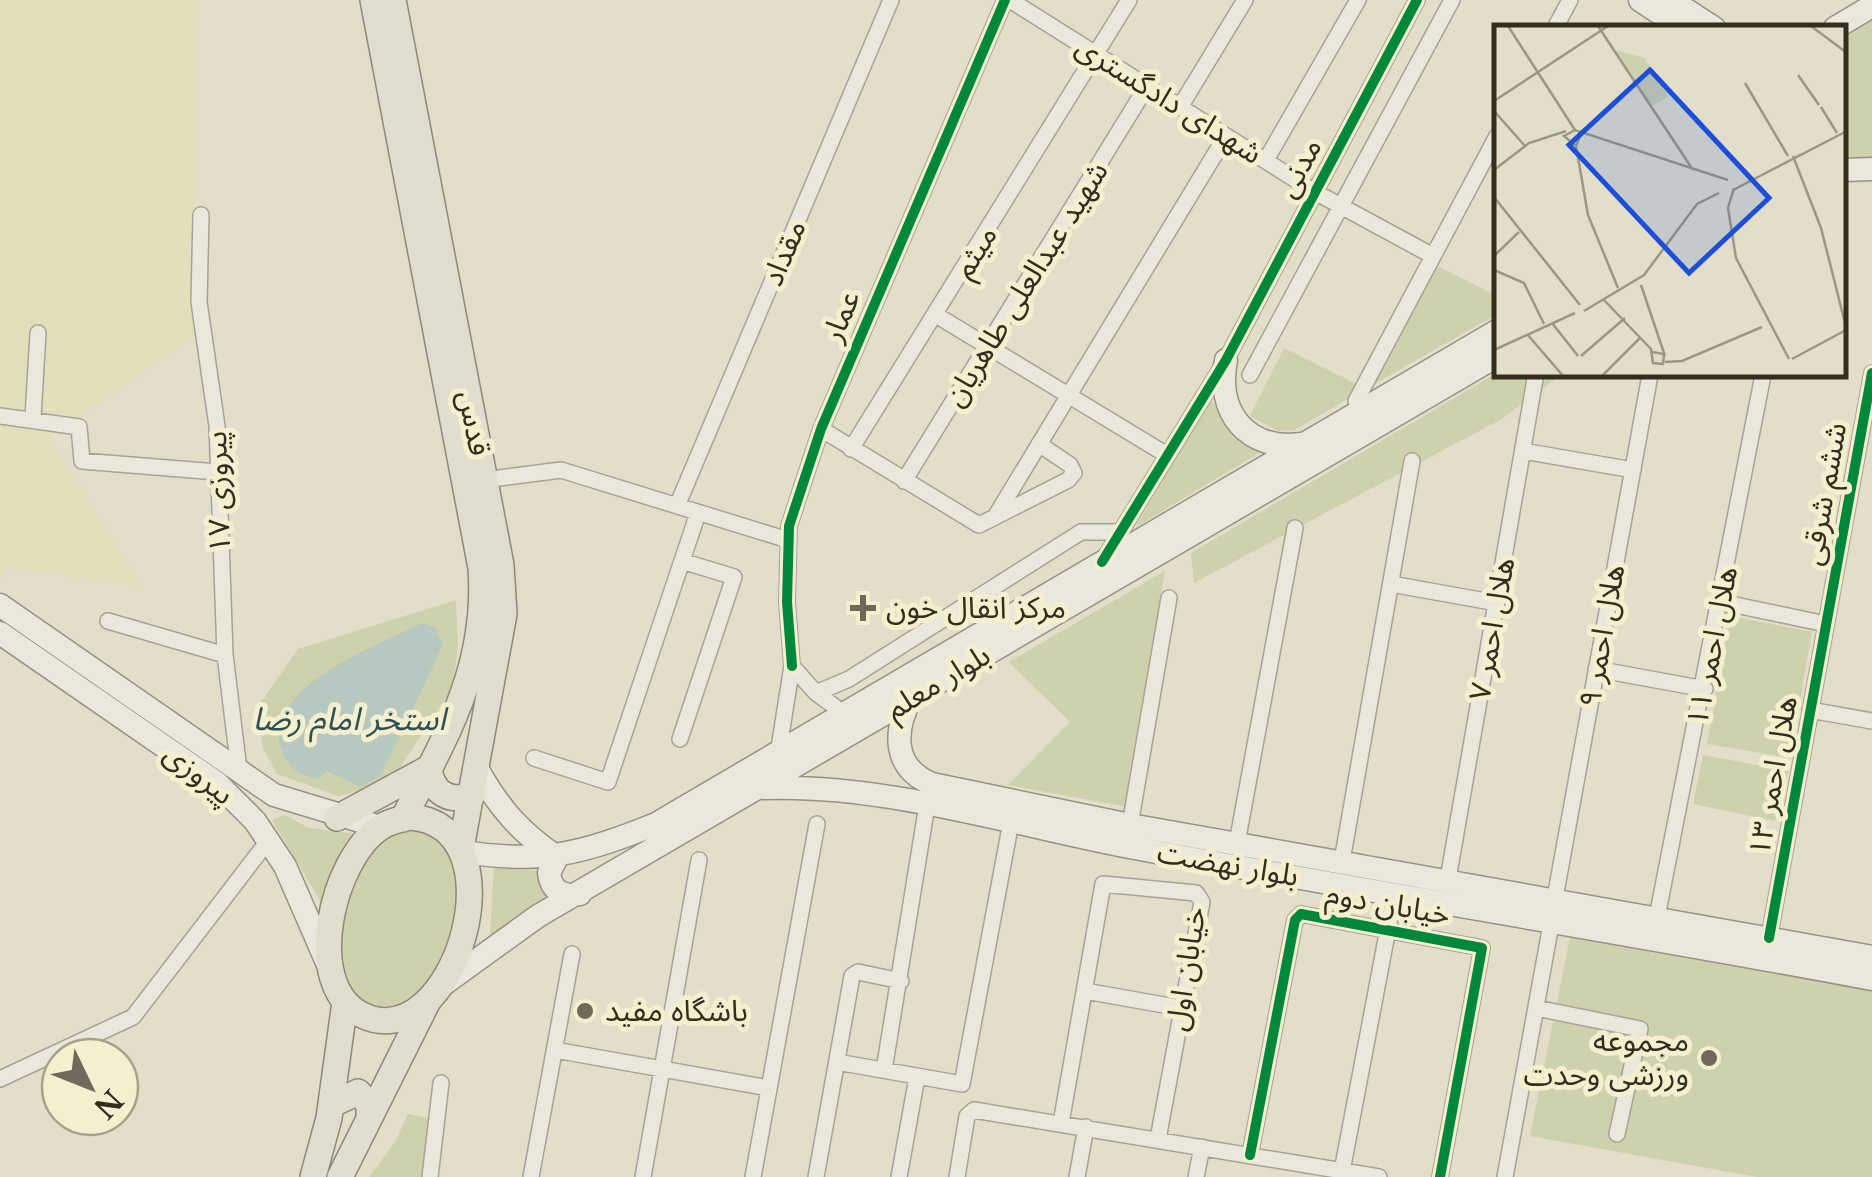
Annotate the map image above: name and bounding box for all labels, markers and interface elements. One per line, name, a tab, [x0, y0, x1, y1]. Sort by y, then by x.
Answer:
inset map	[1494, 25, 1847, 378]
street label: شهدای دادگستری	[1069, 28, 1269, 172]
street label: مدنی	[1268, 132, 1329, 204]
street label: شهید عبدالعلی طاهریان	[935, 155, 1116, 413]
street label: مقداد	[753, 214, 814, 291]
street label: میثم	[944, 219, 1009, 288]
street label: عمار	[813, 285, 868, 348]
street label: قدس	[450, 387, 499, 459]
street label: ششم شرقی	[1793, 420, 1859, 569]
street label: پیروزی ۱۷	[197, 430, 239, 554]
street label: هلال احمر ۷	[1461, 555, 1522, 703]
street label: هلال احمر ۹	[1571, 562, 1632, 710]
street label: هلال احمر ۱۱	[1678, 563, 1745, 729]
place label: مرکز انقال خون	[886, 589, 1066, 626]
marker: مرکز انقال خون	[850, 595, 876, 621]
street label: بلوار معلم	[879, 636, 999, 731]
street label: هلال احمر ۱۳	[1740, 693, 1805, 859]
water label: استخر امام رضا	[252, 699, 449, 743]
street label: پیروزی	[156, 735, 242, 814]
street label: بلوار نهضت	[1155, 833, 1301, 894]
street label: خیابان دوم	[1322, 874, 1453, 937]
street label: خیابان اول	[1157, 904, 1214, 1034]
place label: باشگاه مفید	[605, 992, 748, 1029]
marker: باشگاه مفید	[574, 1000, 596, 1022]
place label: مجموعه ورزشی وحدت	[1523, 1022, 1689, 1093]
north arrow	[40, 1037, 140, 1137]
marker: مجموعه ورزشی وحدت	[1698, 1047, 1720, 1069]
text: N	[86, 1082, 130, 1125]

